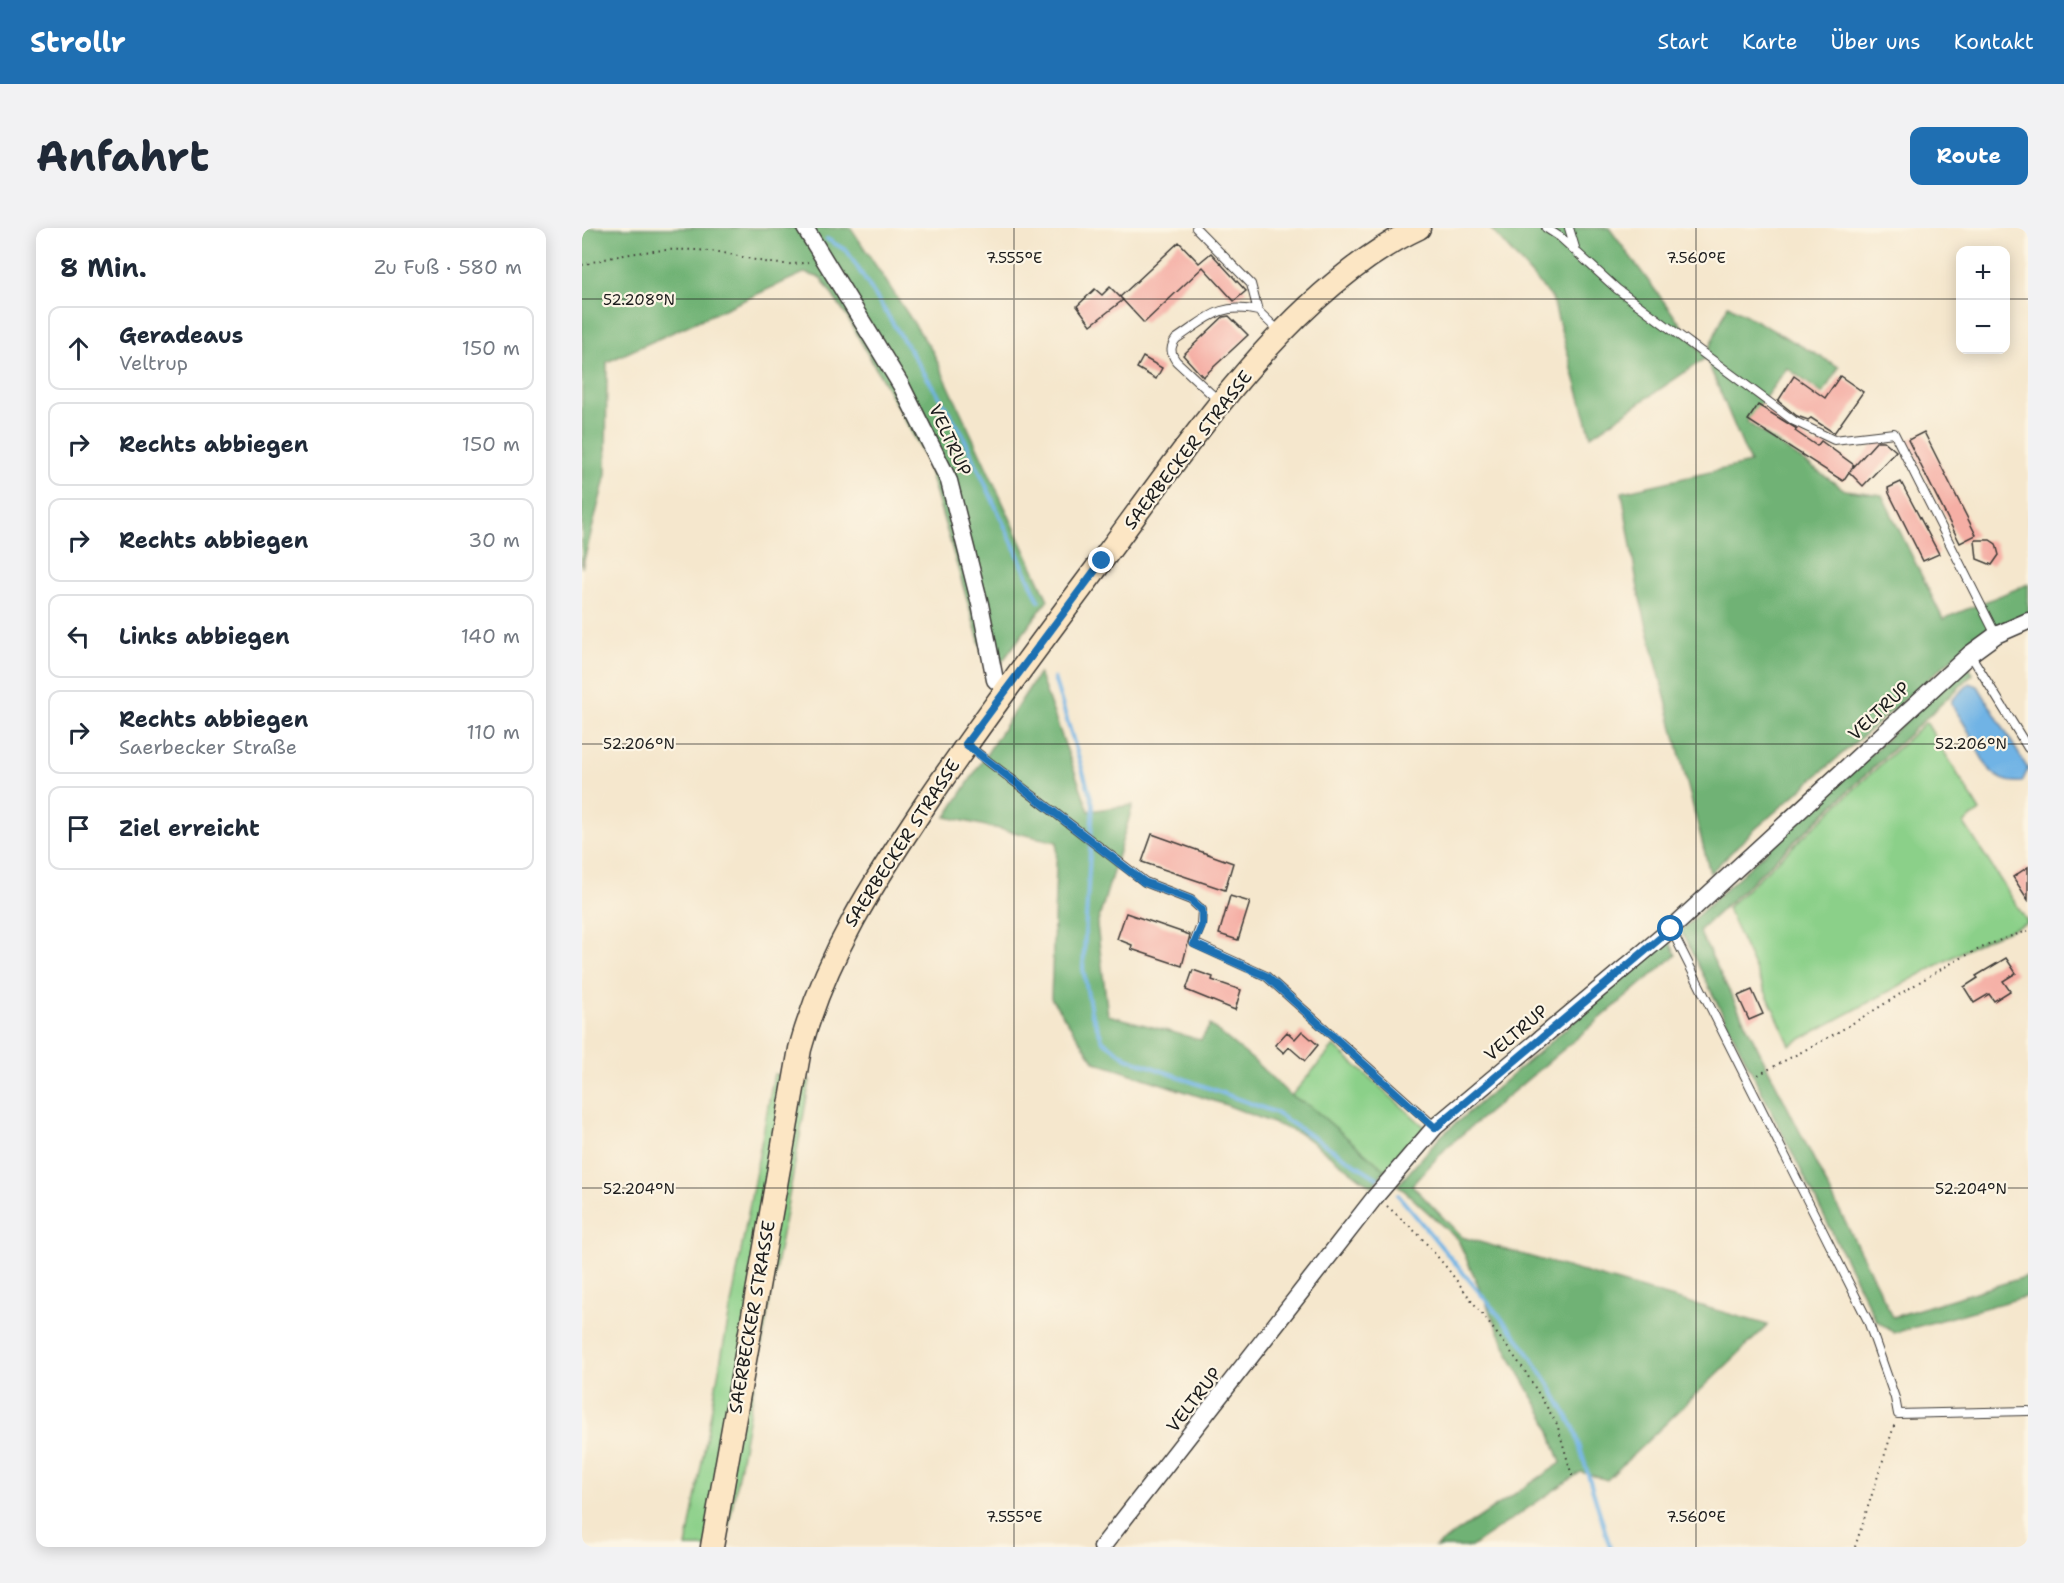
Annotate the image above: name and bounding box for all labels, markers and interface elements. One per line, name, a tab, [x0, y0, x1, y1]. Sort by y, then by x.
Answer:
text: Strollr	[30, 23, 126, 61]
text: Start	[1658, 28, 1709, 56]
text: Karte	[1742, 28, 1798, 56]
text: Über uns	[1831, 28, 1921, 56]
text: Kontakt	[1954, 28, 2034, 56]
button: Route	[1910, 127, 2028, 185]
text: Anfahrt	[36, 128, 209, 184]
map controls	[1956, 246, 2010, 354]
button: +	[1956, 246, 2010, 300]
text: 7.555°E	[986, 248, 1042, 268]
text: 7.560°E	[1666, 248, 1726, 268]
text: 8 Min.	[60, 250, 147, 285]
text: Zu Fuß · 580 m	[374, 254, 522, 280]
text: 52.208°N	[603, 290, 675, 310]
button: −	[1956, 300, 2010, 354]
text: Geradeaus	[119, 321, 243, 350]
icon: ahead	[62, 332, 95, 365]
text: 150 m	[462, 335, 520, 361]
text: Veltrup	[119, 350, 188, 376]
street label: SAERBECKER STRASSE	[1118, 365, 1258, 535]
street label: VELTRUP	[923, 400, 977, 480]
icon: right	[62, 428, 95, 461]
text: Rechts abbiegen	[119, 430, 308, 459]
text: 150 m	[462, 431, 520, 457]
icon: right	[62, 524, 95, 557]
text: Rechts abbiegen	[119, 526, 308, 555]
text: 30 m	[468, 527, 520, 553]
route end	[1088, 547, 1114, 573]
icon: left	[62, 620, 95, 653]
text: Links abbiegen	[119, 622, 290, 651]
text: 140 m	[461, 623, 520, 649]
street label: VELTRUP	[1843, 676, 1915, 746]
text: Rechts abbiegen	[119, 705, 308, 734]
icon: right	[62, 716, 95, 749]
text: 110 m	[466, 719, 520, 745]
text: Saerbecker Straße	[119, 734, 297, 760]
text: 52.206°N	[603, 734, 675, 754]
text: 52.206°N	[1935, 734, 2007, 754]
street label: SAERBECKER STRASSE	[839, 754, 965, 932]
icon: arrive	[62, 812, 95, 845]
text: Ziel erreicht	[119, 814, 260, 843]
route start	[1657, 915, 1683, 941]
street label: VELTRUP	[1479, 999, 1553, 1067]
text: 52.204°N	[603, 1179, 675, 1199]
text: 52.204°N	[1935, 1179, 2007, 1199]
street label: SAERBECKER STRASSE	[723, 1219, 781, 1415]
street label: VELTRUP	[1161, 1363, 1227, 1437]
text: 7.555°E	[986, 1507, 1042, 1527]
text: 7.560°E	[1666, 1507, 1726, 1527]

